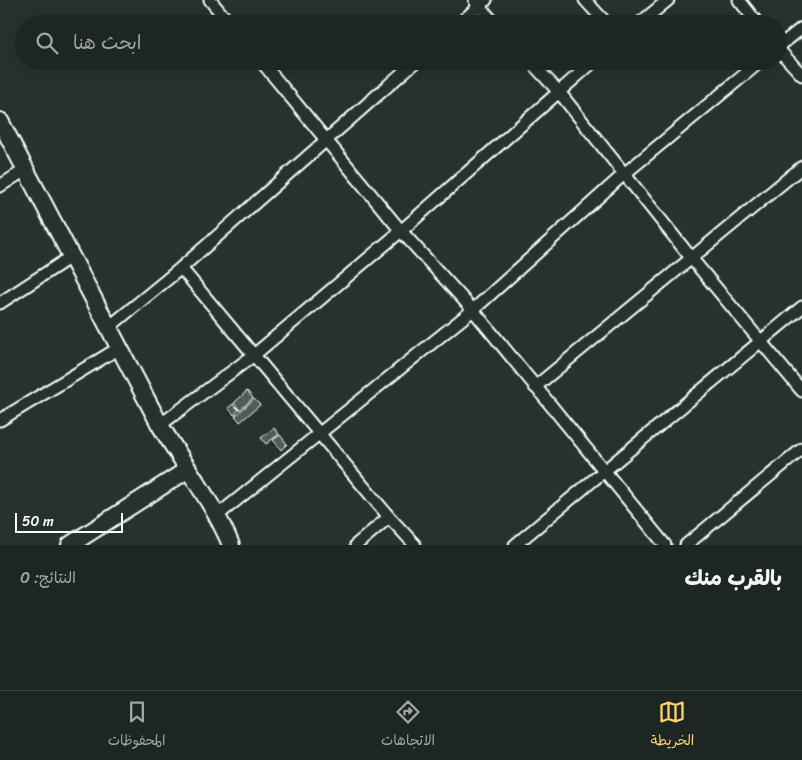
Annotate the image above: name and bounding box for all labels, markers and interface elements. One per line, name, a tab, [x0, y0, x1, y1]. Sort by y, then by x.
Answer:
search box	[15, 15, 787, 70]
text: ابحث هنا	[73, 26, 141, 59]
icon: search	[33, 29, 61, 57]
text: 50 m	[22, 509, 54, 534]
scale bar	[15, 510, 122, 533]
text: بالقرب منك	[684, 559, 782, 597]
text: النتائج: 0	[20, 563, 76, 592]
tab: المحفوظات	[108, 698, 165, 753]
tab: الاتجاهات	[381, 698, 435, 753]
tab: الخريطة	[651, 698, 694, 753]

